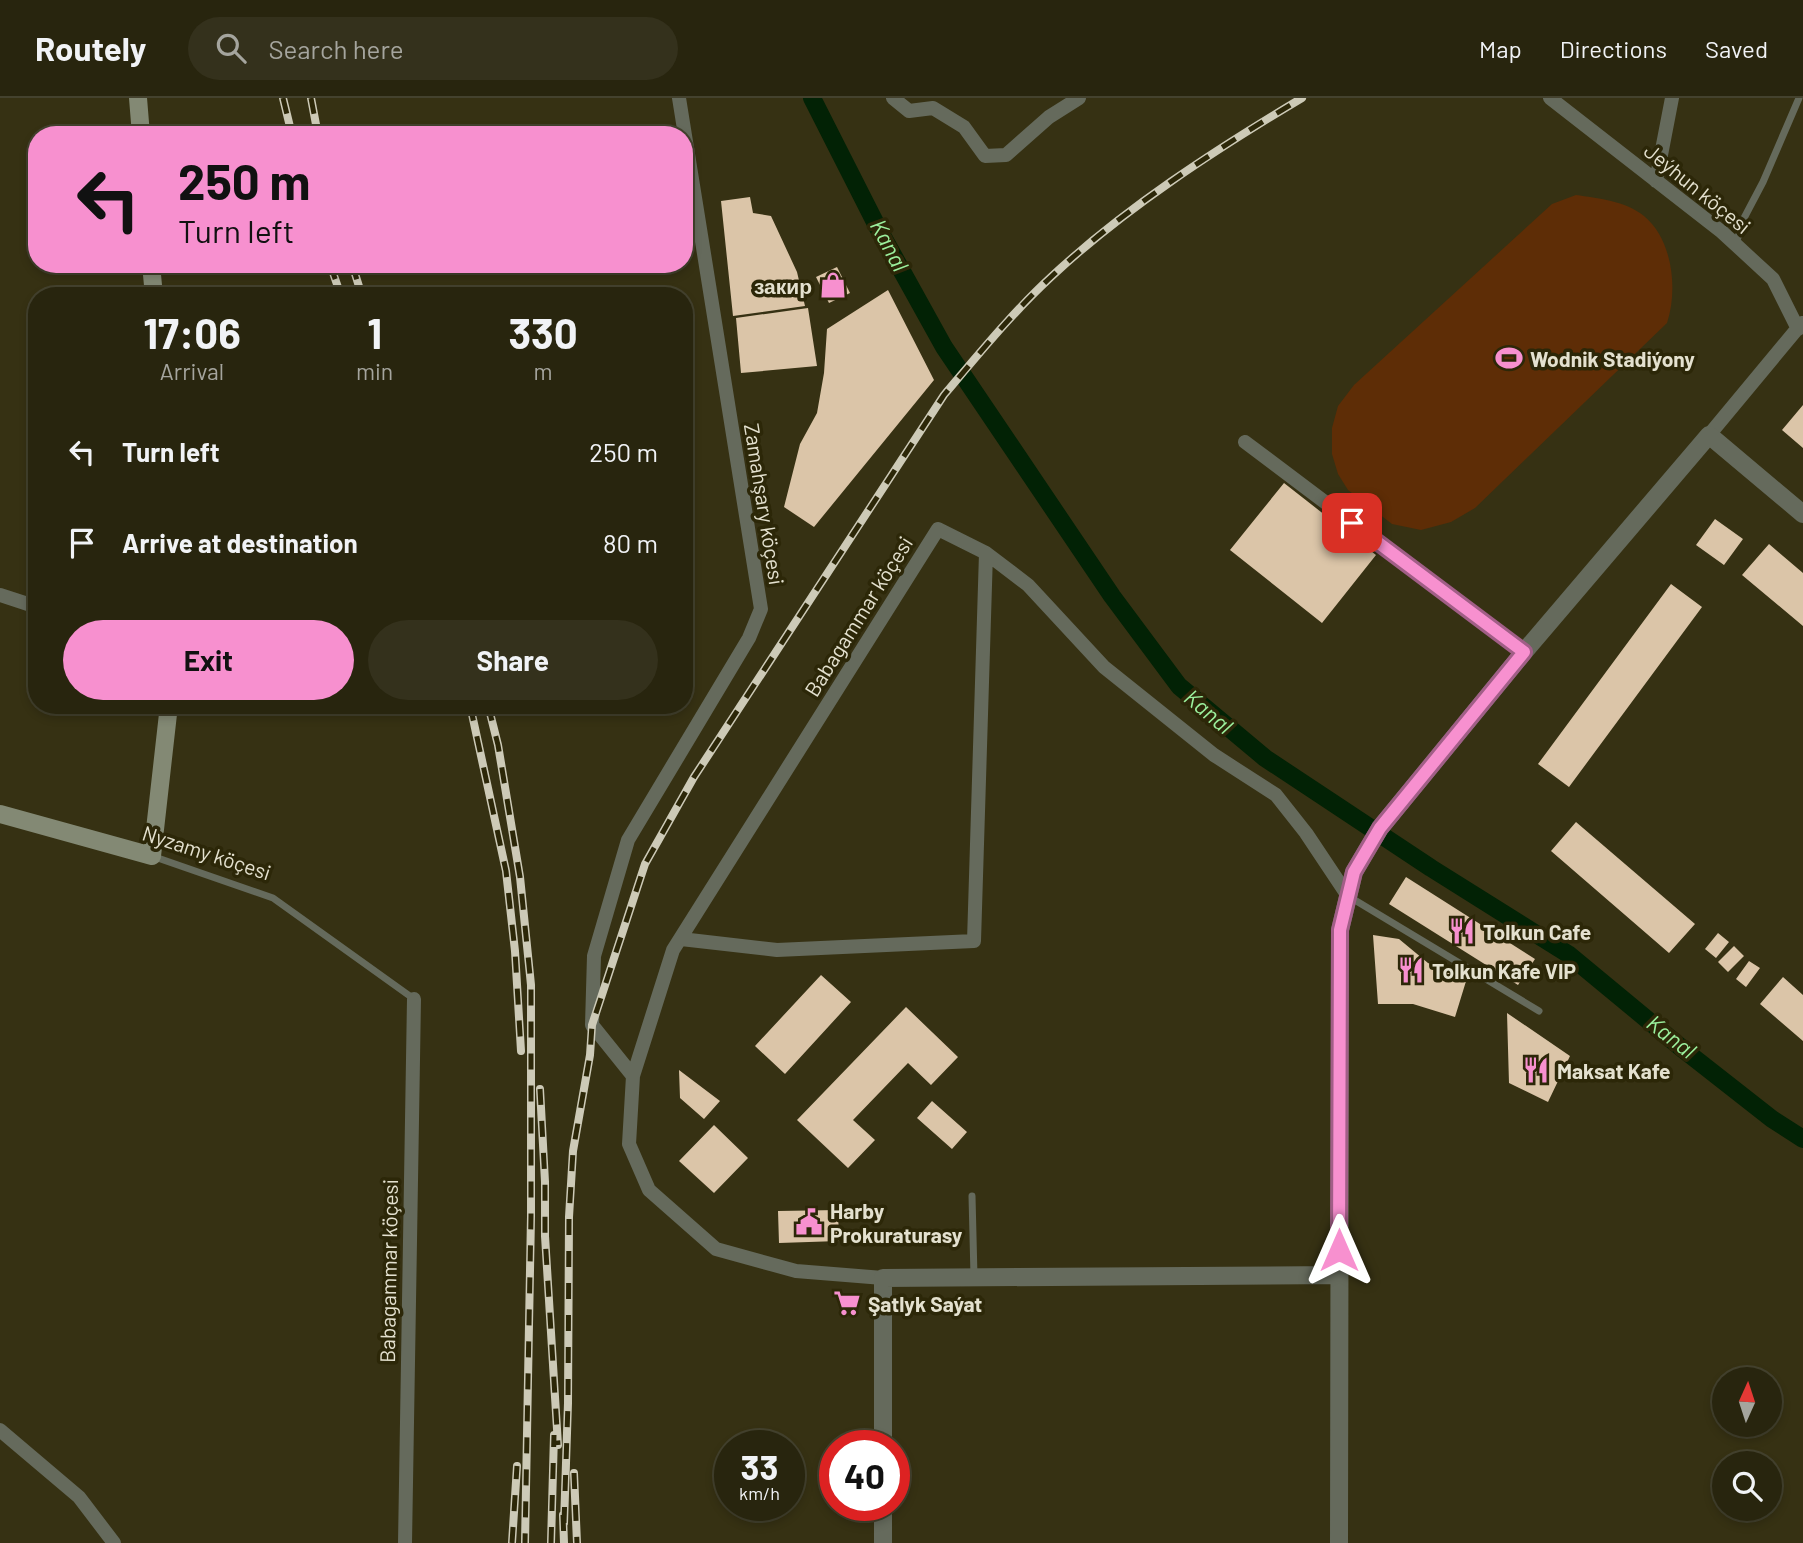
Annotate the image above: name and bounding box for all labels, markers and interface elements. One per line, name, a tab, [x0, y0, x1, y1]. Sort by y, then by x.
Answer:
search box	[188, 17, 678, 80]
text: Routely	[35, 28, 146, 68]
icon: search	[212, 29, 250, 67]
text: Search here	[268, 33, 404, 64]
text: Map	[1479, 34, 1522, 63]
text: Directions	[1560, 34, 1667, 63]
text: Saved	[1705, 34, 1768, 63]
street label: Jeýhun köçesi	[1640, 138, 1756, 238]
text: 250 m	[178, 151, 311, 210]
icon: left	[63, 154, 154, 245]
text: Turn left	[178, 211, 295, 249]
water label: Kanal	[865, 214, 915, 276]
shop icon: закир	[818, 270, 848, 300]
place label: закир	[754, 273, 812, 298]
text: 17:06	[143, 307, 241, 357]
text: 1	[367, 307, 382, 357]
text: 330	[508, 307, 578, 357]
sports icon: Wodnik Stadiýony	[1494, 343, 1524, 373]
place label: Wodnik Stadiýony	[1530, 346, 1695, 371]
text: Arrival	[160, 357, 224, 385]
text: min	[356, 357, 393, 385]
text: m	[534, 357, 553, 385]
street label: Zamahşary köçesi	[740, 421, 790, 587]
icon: left	[63, 433, 101, 471]
text: Turn left	[122, 436, 220, 467]
text: 250 m	[589, 436, 658, 467]
pin	[1322, 493, 1382, 553]
icon: arrive	[1333, 504, 1371, 542]
icon: arrive	[63, 524, 101, 562]
text: Arrive at destination	[122, 527, 358, 558]
text: 80 m	[603, 527, 658, 558]
street label: Babagammar köçesi	[799, 531, 917, 701]
button: Exit	[63, 620, 354, 700]
button: Share	[368, 620, 658, 700]
water label: Kanal	[1179, 683, 1239, 739]
street label: Nyzamy köçesi	[140, 819, 274, 885]
restaurant icon: Tolkun Cafe	[1447, 916, 1477, 946]
place label: Tolkun Cafe	[1483, 919, 1591, 944]
restaurant icon: Tolkun Kafe VIP	[1396, 955, 1426, 985]
place label: Tolkun Kafe VIP	[1432, 958, 1576, 983]
water label: Kanal	[1642, 1008, 1702, 1064]
restaurant icon: Maksat Kafe	[1521, 1055, 1551, 1085]
place label: Maksat Kafe	[1557, 1058, 1671, 1083]
street label: Babagammar köçesi	[374, 1179, 402, 1363]
place label: Harby Prokuraturasy	[830, 1198, 963, 1247]
public building icon: Harby Prokuraturasy	[794, 1207, 824, 1237]
position arrow	[1302, 1213, 1376, 1287]
supermarket icon: Şatlyk Saýat	[832, 1288, 862, 1318]
place label: Şatlyk Saýat	[868, 1291, 982, 1316]
north arrow	[1712, 1367, 1782, 1437]
map controls	[1712, 1367, 1782, 1521]
speed limit sign: 40	[819, 1430, 910, 1521]
text: 33	[741, 1445, 778, 1487]
button: search	[1712, 1451, 1782, 1521]
text: km/h	[739, 1482, 780, 1504]

